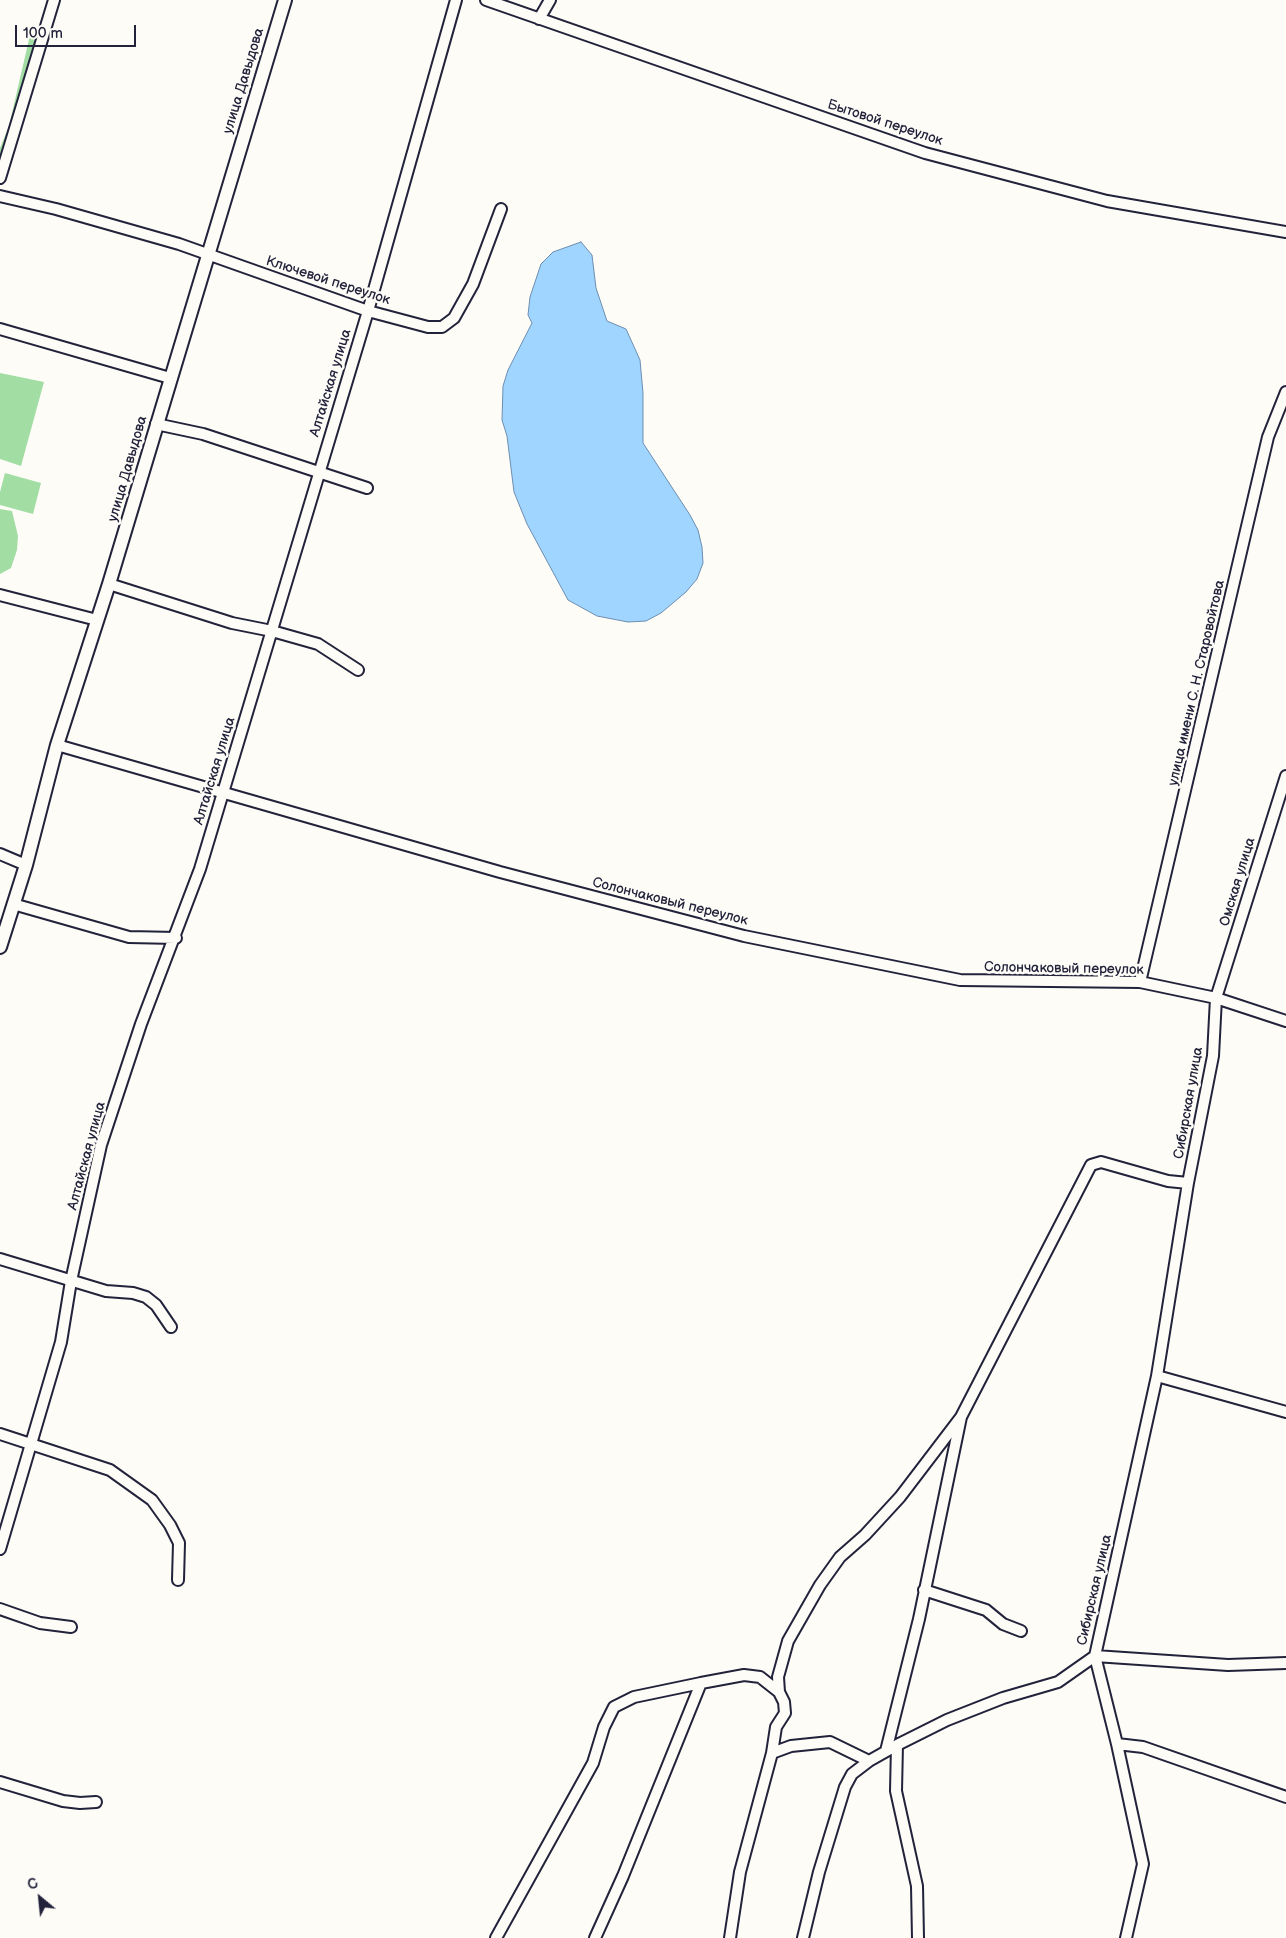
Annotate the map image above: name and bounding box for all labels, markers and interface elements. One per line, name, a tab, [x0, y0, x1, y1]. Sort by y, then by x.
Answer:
scale bar	[18, 15, 139, 47]
text: 100 m	[23, 24, 63, 43]
street label: улица Давыдова	[220, 26, 268, 136]
street label: Бытовой переулок	[825, 96, 945, 150]
street label: Ключевой переулок	[264, 253, 392, 309]
street label: Алтайская улица	[307, 327, 355, 439]
street label: улица Давыдова	[105, 414, 151, 524]
street label: улица имени С. Н. Старовойтова	[1165, 578, 1229, 788]
street label: Алтайская улица	[191, 715, 239, 827]
street label: Омская улица	[1217, 836, 1259, 928]
street label: Солончаковый переулок	[590, 875, 750, 929]
street label: Солончаковый переулок	[984, 959, 1144, 979]
street label: Сибирская улица	[1171, 1046, 1207, 1160]
street label: Алтайская улица	[64, 1100, 110, 1212]
street label: Сибирская улица	[1074, 1533, 1116, 1647]
north arrow	[15, 1873, 65, 1923]
text: С	[24, 1875, 41, 1894]

